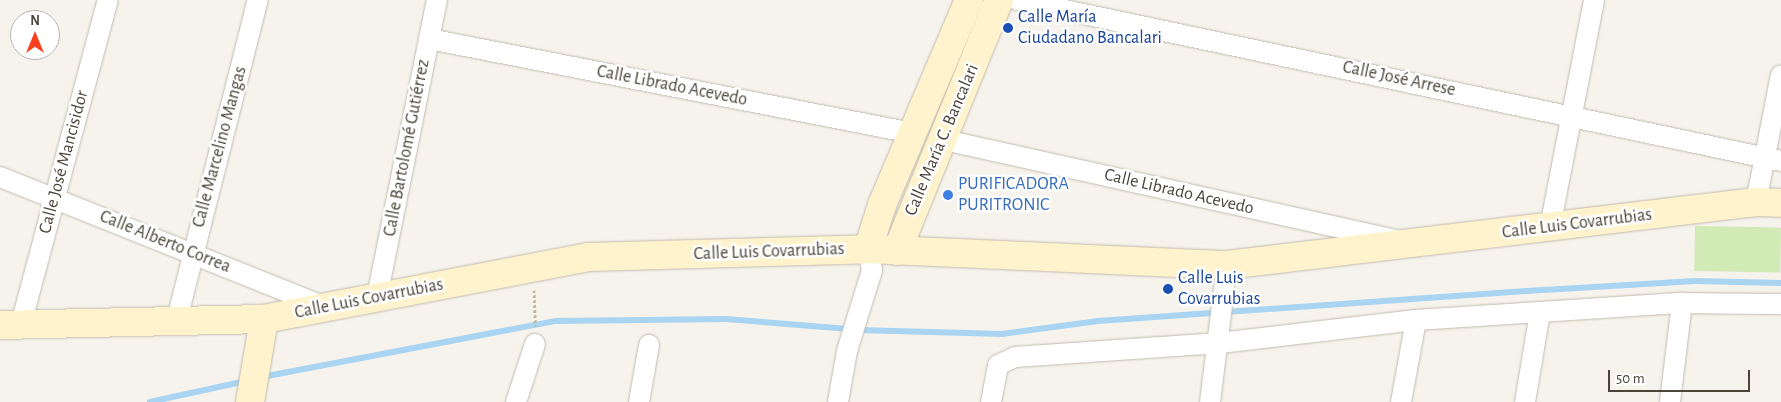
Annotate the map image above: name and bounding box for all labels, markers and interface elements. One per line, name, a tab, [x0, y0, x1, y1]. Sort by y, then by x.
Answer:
place label: Calle María Ciudadano Bancalari	[1018, 7, 1162, 50]
north arrow	[10, 10, 60, 60]
text: N	[30, 14, 40, 28]
marker: Calle María Ciudadano Bancalari	[1002, 22, 1014, 34]
street label: Calle José Arrese	[1341, 56, 1457, 102]
street label: Calle Bartolomé Gutiérrez	[379, 58, 435, 238]
street label: Calle Librado Acevedo	[595, 61, 749, 111]
street label: Calle María C. Bancalari	[900, 61, 984, 219]
street label: Calle Marcelino Mangas	[188, 64, 252, 230]
street label: Calle José Mancisidor	[34, 88, 94, 236]
street label: Calle Librado Acevedo	[1102, 164, 1256, 220]
place label: PURIFICADORA PURITRONIC	[958, 174, 1069, 216]
marker: PURIFICADORA PURITRONIC	[942, 189, 954, 201]
street label: Calle Luis Covarrubias	[1501, 204, 1653, 244]
street label: Calle Alberto Correa	[96, 206, 234, 278]
street label: Calle Luis Covarrubias	[693, 239, 845, 265]
place label: Calle Luis Covarrubias	[1178, 268, 1260, 310]
street label: Calle Luis Covarrubias	[293, 274, 445, 324]
marker: Calle Luis Covarrubias	[1162, 283, 1174, 295]
scale bar	[1611, 360, 1754, 392]
text: 50 m	[1616, 371, 1645, 386]

